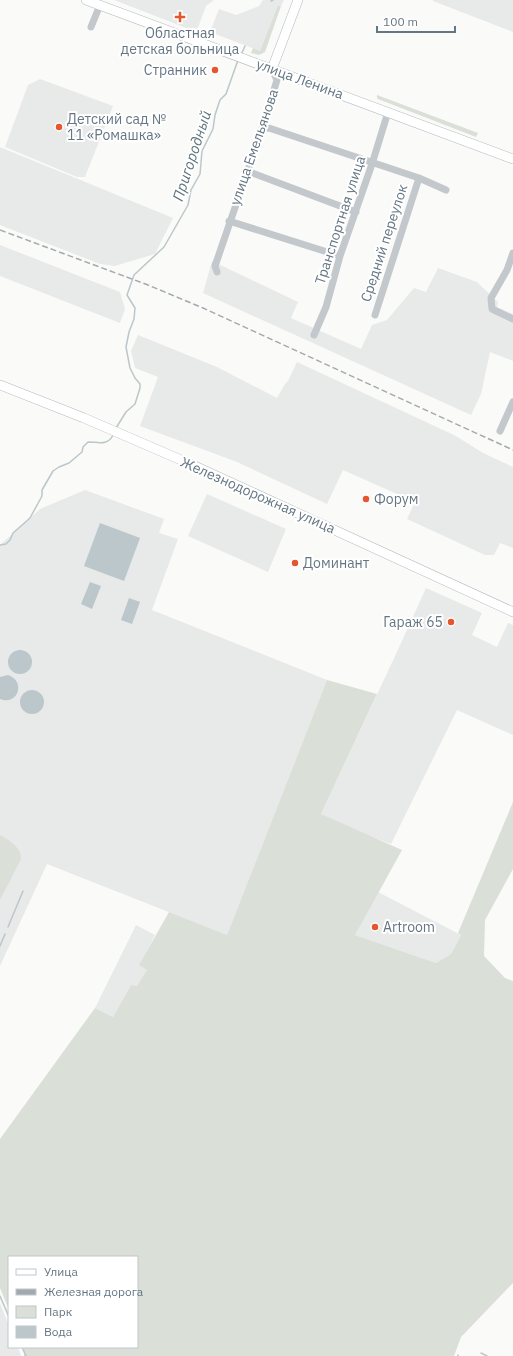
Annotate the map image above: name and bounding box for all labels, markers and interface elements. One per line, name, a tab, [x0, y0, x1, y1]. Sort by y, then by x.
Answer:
scale bar	[377, 8, 455, 34]
marker: Областная детская больница	[174, 11, 186, 23]
text: 100 m	[383, 14, 418, 29]
place label: Областная детская больница	[121, 24, 240, 58]
street label: улица Ленина	[254, 55, 347, 103]
place label: Странник	[144, 61, 207, 79]
marker: Странник	[210, 65, 220, 75]
street label: улица Емельянова	[226, 86, 282, 207]
water label: Пригородный	[168, 108, 215, 203]
place label: Детский сад № 11 «Ромашка»	[67, 110, 166, 144]
marker: Детский сад № 11 «Ромашка»	[54, 122, 64, 132]
street label: Транспортная улица	[311, 153, 369, 286]
street label: Средний переулок	[357, 182, 412, 304]
street label: Железнодорожная улица	[178, 453, 339, 538]
place label: Форум	[374, 490, 418, 508]
marker: Форум	[361, 494, 371, 504]
place label: Доминант	[303, 554, 370, 572]
marker: Доминант	[290, 558, 300, 568]
place label: Гараж 65	[383, 613, 443, 631]
marker: Гараж 65	[446, 617, 456, 627]
place label: Artroom	[383, 918, 435, 936]
marker: Artroom	[370, 922, 380, 932]
legend	[8, 1256, 138, 1348]
text: Улица	[44, 1264, 78, 1279]
text: Железная дорога	[44, 1284, 144, 1299]
text: Парк	[44, 1304, 73, 1319]
text: Вода	[44, 1324, 73, 1339]

